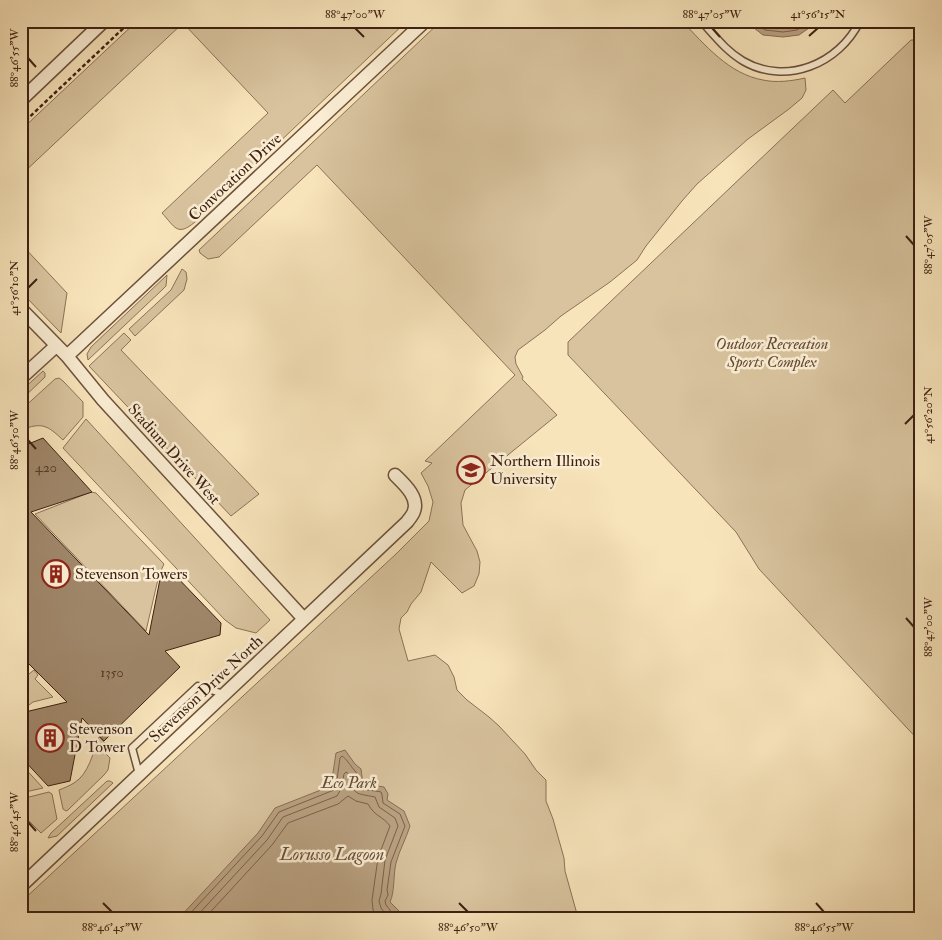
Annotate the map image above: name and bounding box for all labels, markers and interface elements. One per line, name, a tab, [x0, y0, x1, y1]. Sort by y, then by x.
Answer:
text: 88°47'00"W	[325, 7, 386, 22]
text: 88°47'05"W	[682, 7, 742, 22]
text: 41°56'15"N	[791, 7, 846, 22]
text: 88°46'55"W	[7, 28, 22, 88]
street label: Convocation Drive	[184, 128, 286, 225]
text: 88°47'05"W	[921, 215, 936, 275]
text: 41°56'10"N	[7, 260, 22, 316]
park label: Outdoor Recreation Sports Complex	[716, 334, 828, 372]
text: 41°56'20"N	[921, 386, 936, 444]
street label: Stadium Drive West	[123, 399, 225, 509]
text: 88°46'50"W	[7, 409, 22, 470]
place label: Northern Illinois University	[490, 451, 600, 489]
school or university icon: Northern Illinois University	[456, 455, 486, 485]
house number: 420	[35, 459, 57, 476]
building icon: Stevenson Towers	[41, 559, 71, 589]
place label: Stevenson Towers	[75, 564, 188, 584]
text: 88°47'00"W	[921, 596, 936, 657]
street label: Stevenson Drive North	[145, 631, 268, 747]
house number: 1350	[100, 664, 124, 681]
place label: Stevenson D Tower	[69, 719, 133, 757]
building icon: Stevenson D Tower	[35, 723, 65, 753]
park label: Eco Park	[320, 773, 377, 793]
text: 88°46'45"W	[7, 791, 22, 852]
water label: Lorusso Lagoon	[279, 843, 384, 866]
text: 88°46'45"W	[82, 920, 143, 935]
text: 88°46'50"W	[438, 920, 499, 935]
text: 88°46'55"W	[794, 920, 854, 935]

